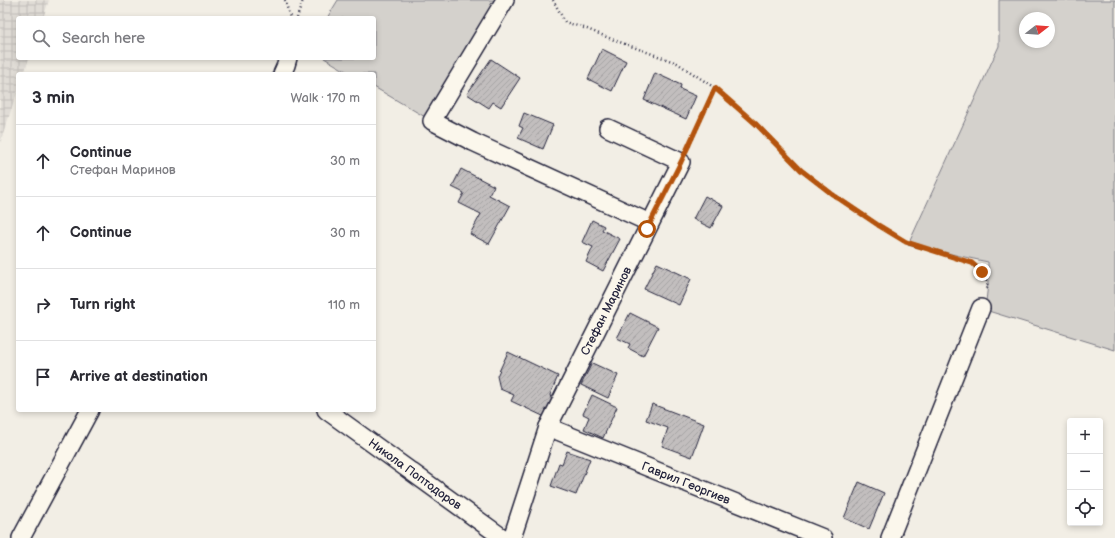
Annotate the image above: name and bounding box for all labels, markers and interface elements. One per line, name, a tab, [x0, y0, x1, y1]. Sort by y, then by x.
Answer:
north arrow	[1019, 12, 1055, 48]
search box	[16, 16, 376, 60]
icon: search	[30, 27, 52, 49]
text: Search here	[62, 29, 145, 48]
text: 3 min	[32, 88, 75, 108]
text: Walk · 170 m	[290, 90, 360, 106]
text: Continue	[70, 143, 132, 162]
icon: ahead	[32, 150, 54, 172]
text: 30 m	[330, 153, 360, 169]
text: Стефан Маринов	[70, 162, 176, 178]
route start	[638, 220, 656, 238]
icon: ahead	[32, 222, 54, 244]
text: Continue	[70, 223, 132, 242]
text: 30 m	[330, 225, 360, 241]
route end	[973, 263, 991, 281]
street label: Стефан Маринов	[578, 264, 636, 358]
icon: right	[32, 294, 54, 316]
text: Turn right	[70, 295, 135, 314]
text: 110 m	[328, 297, 360, 313]
icon: arrive	[32, 366, 54, 388]
text: Arrive at destination	[70, 367, 208, 386]
map controls	[1067, 418, 1103, 526]
button: +	[1067, 418, 1103, 454]
street label: Никола Поптодоров	[365, 436, 465, 514]
button: −	[1067, 454, 1103, 490]
street label: Гаврил Георгиев	[639, 459, 733, 508]
button: locate	[1067, 490, 1103, 526]

